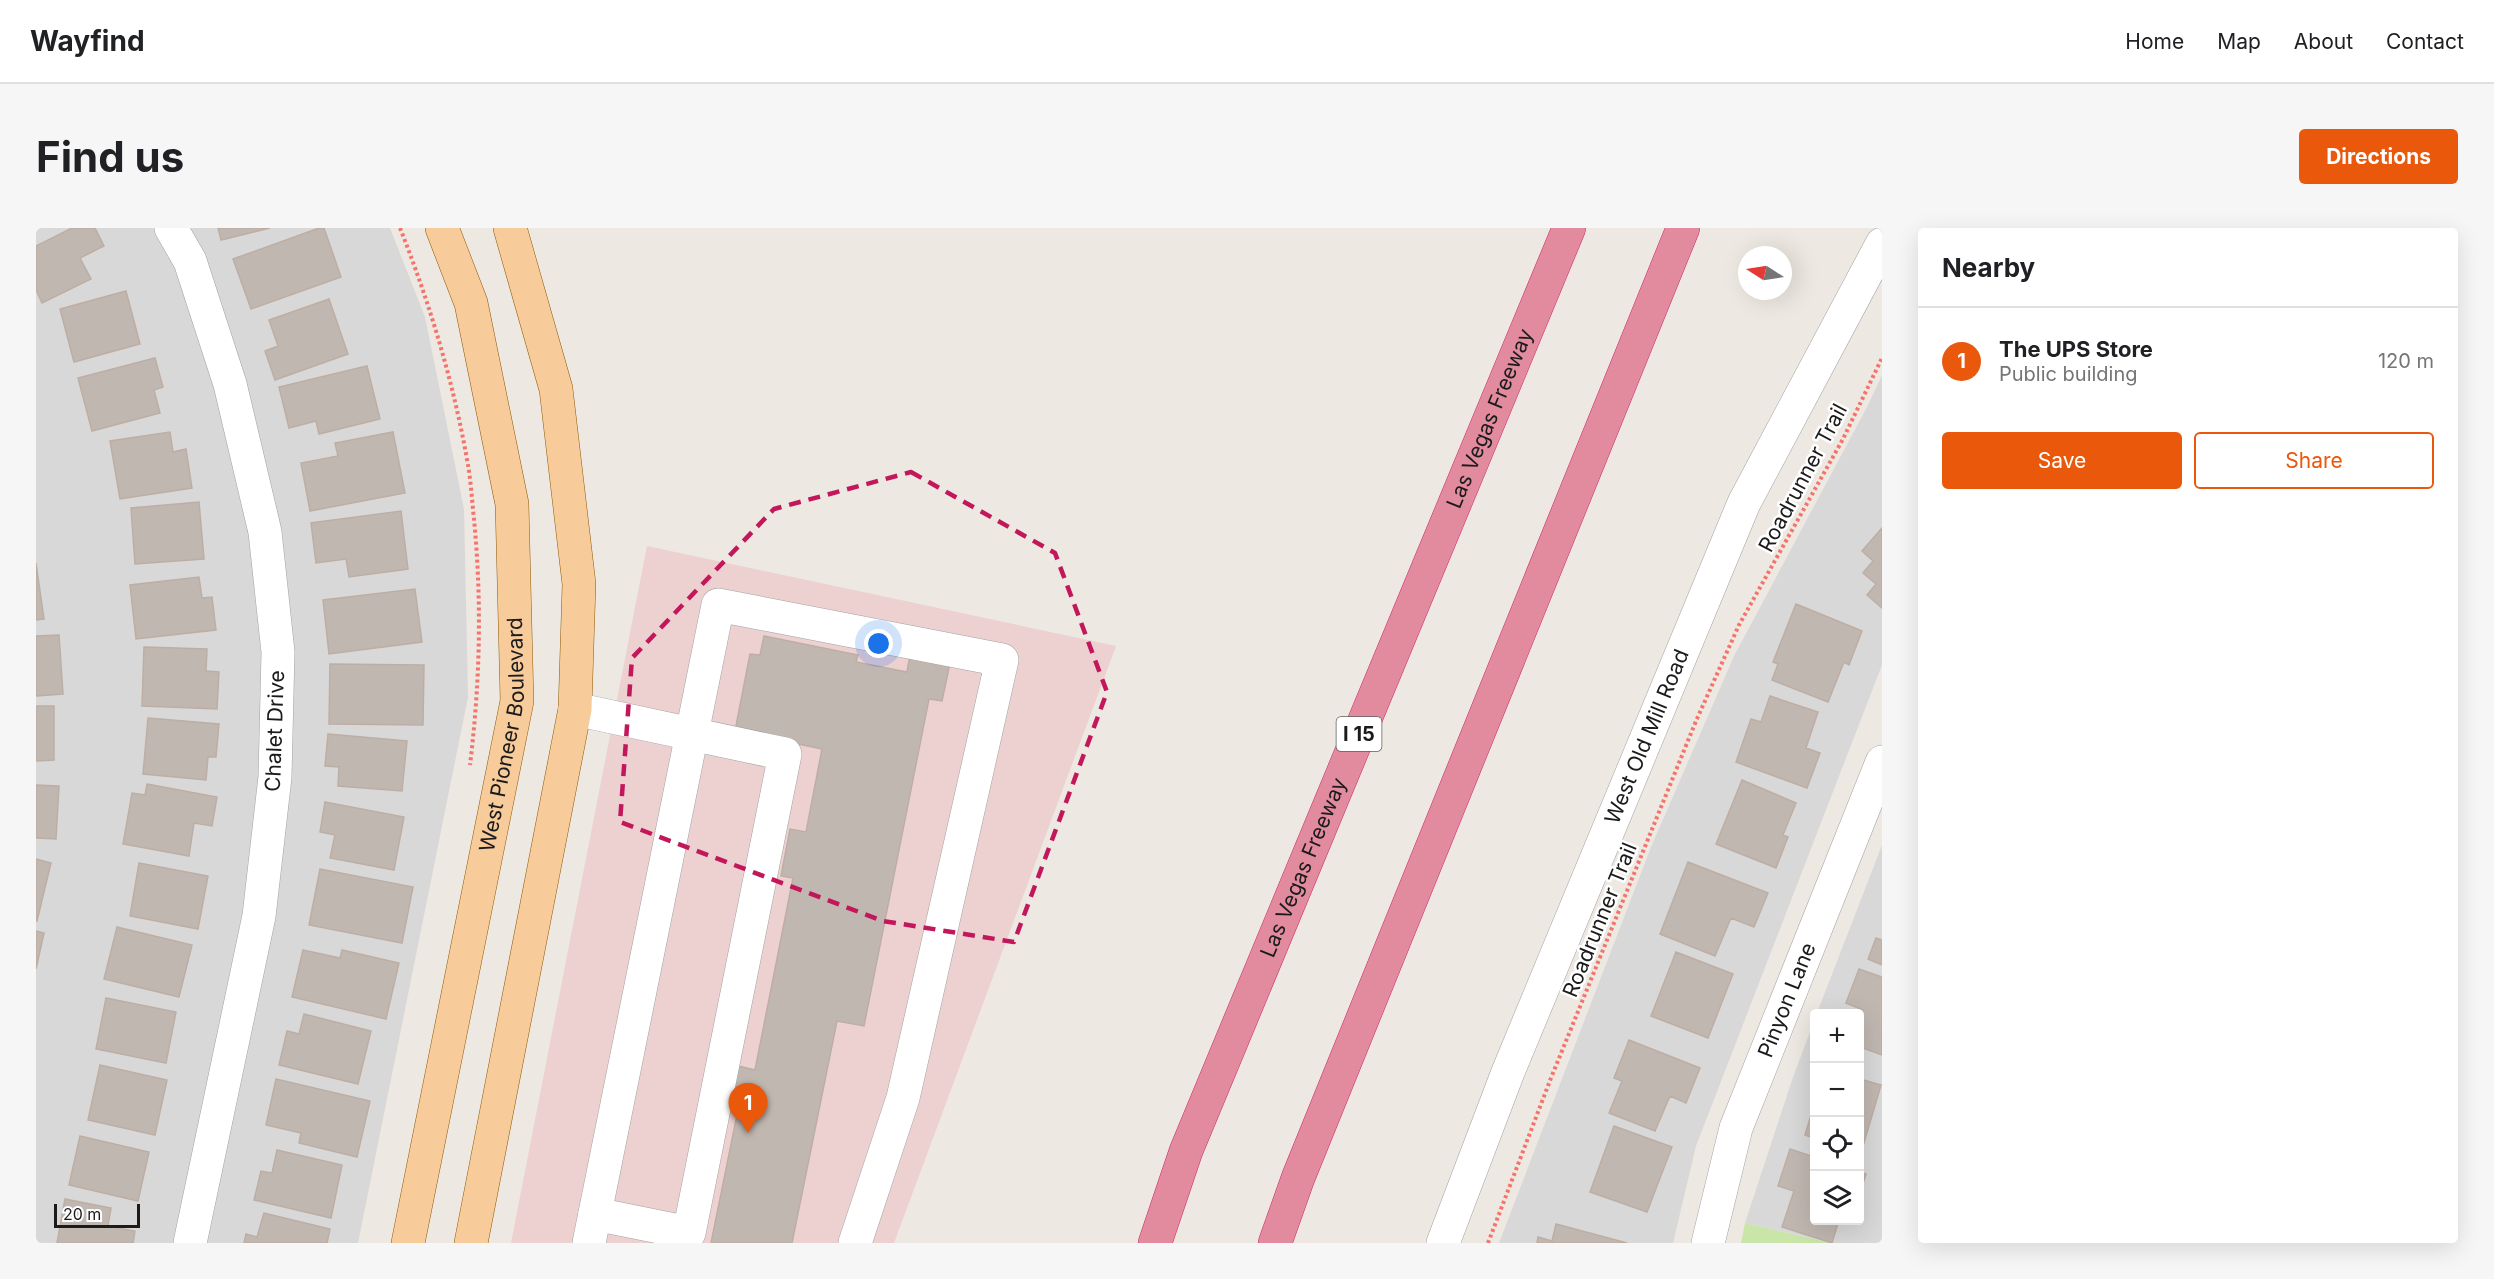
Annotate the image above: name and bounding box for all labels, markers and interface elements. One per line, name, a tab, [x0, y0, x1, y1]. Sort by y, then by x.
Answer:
text: Wayfind	[30, 24, 145, 58]
text: Home	[2125, 29, 2184, 54]
text: Map	[2217, 29, 2261, 54]
text: About	[2294, 29, 2353, 54]
text: Contact	[2386, 29, 2464, 54]
button: Directions	[2299, 129, 2458, 184]
text: Find us	[36, 131, 184, 182]
north arrow	[1738, 246, 1792, 300]
text: Nearby	[1942, 252, 2035, 283]
street label: Las Vegas Freeway	[1441, 325, 1538, 512]
text: The UPS Store	[1999, 336, 2153, 362]
text: 1	[1957, 349, 1966, 373]
text: 120 m	[2378, 349, 2434, 373]
text: Public building	[1999, 362, 2138, 386]
street label: Roadrunner Trail	[1753, 399, 1852, 556]
button: Save	[1942, 432, 2182, 489]
button: Share	[2194, 432, 2434, 489]
street label: West Pioneer Boulevard	[474, 617, 529, 854]
your location	[864, 629, 893, 658]
street label: West Old Mill Road	[1599, 646, 1694, 827]
street label: Chalet Drive	[260, 670, 289, 792]
road number: I 15	[1336, 717, 1382, 751]
street label: Las Vegas Freeway	[1255, 774, 1352, 961]
street label: Roadrunner Trail	[1557, 839, 1642, 1001]
street label: Pinyon Lane	[1752, 939, 1821, 1061]
map controls	[1810, 1009, 1864, 1225]
button: +	[1810, 1009, 1864, 1063]
button: −	[1810, 1063, 1864, 1117]
pin: 1	[728, 1084, 768, 1133]
button: locate	[1810, 1117, 1864, 1171]
button: layers	[1810, 1171, 1864, 1225]
scale bar	[54, 1201, 140, 1228]
text: 20 m	[63, 1204, 101, 1224]

